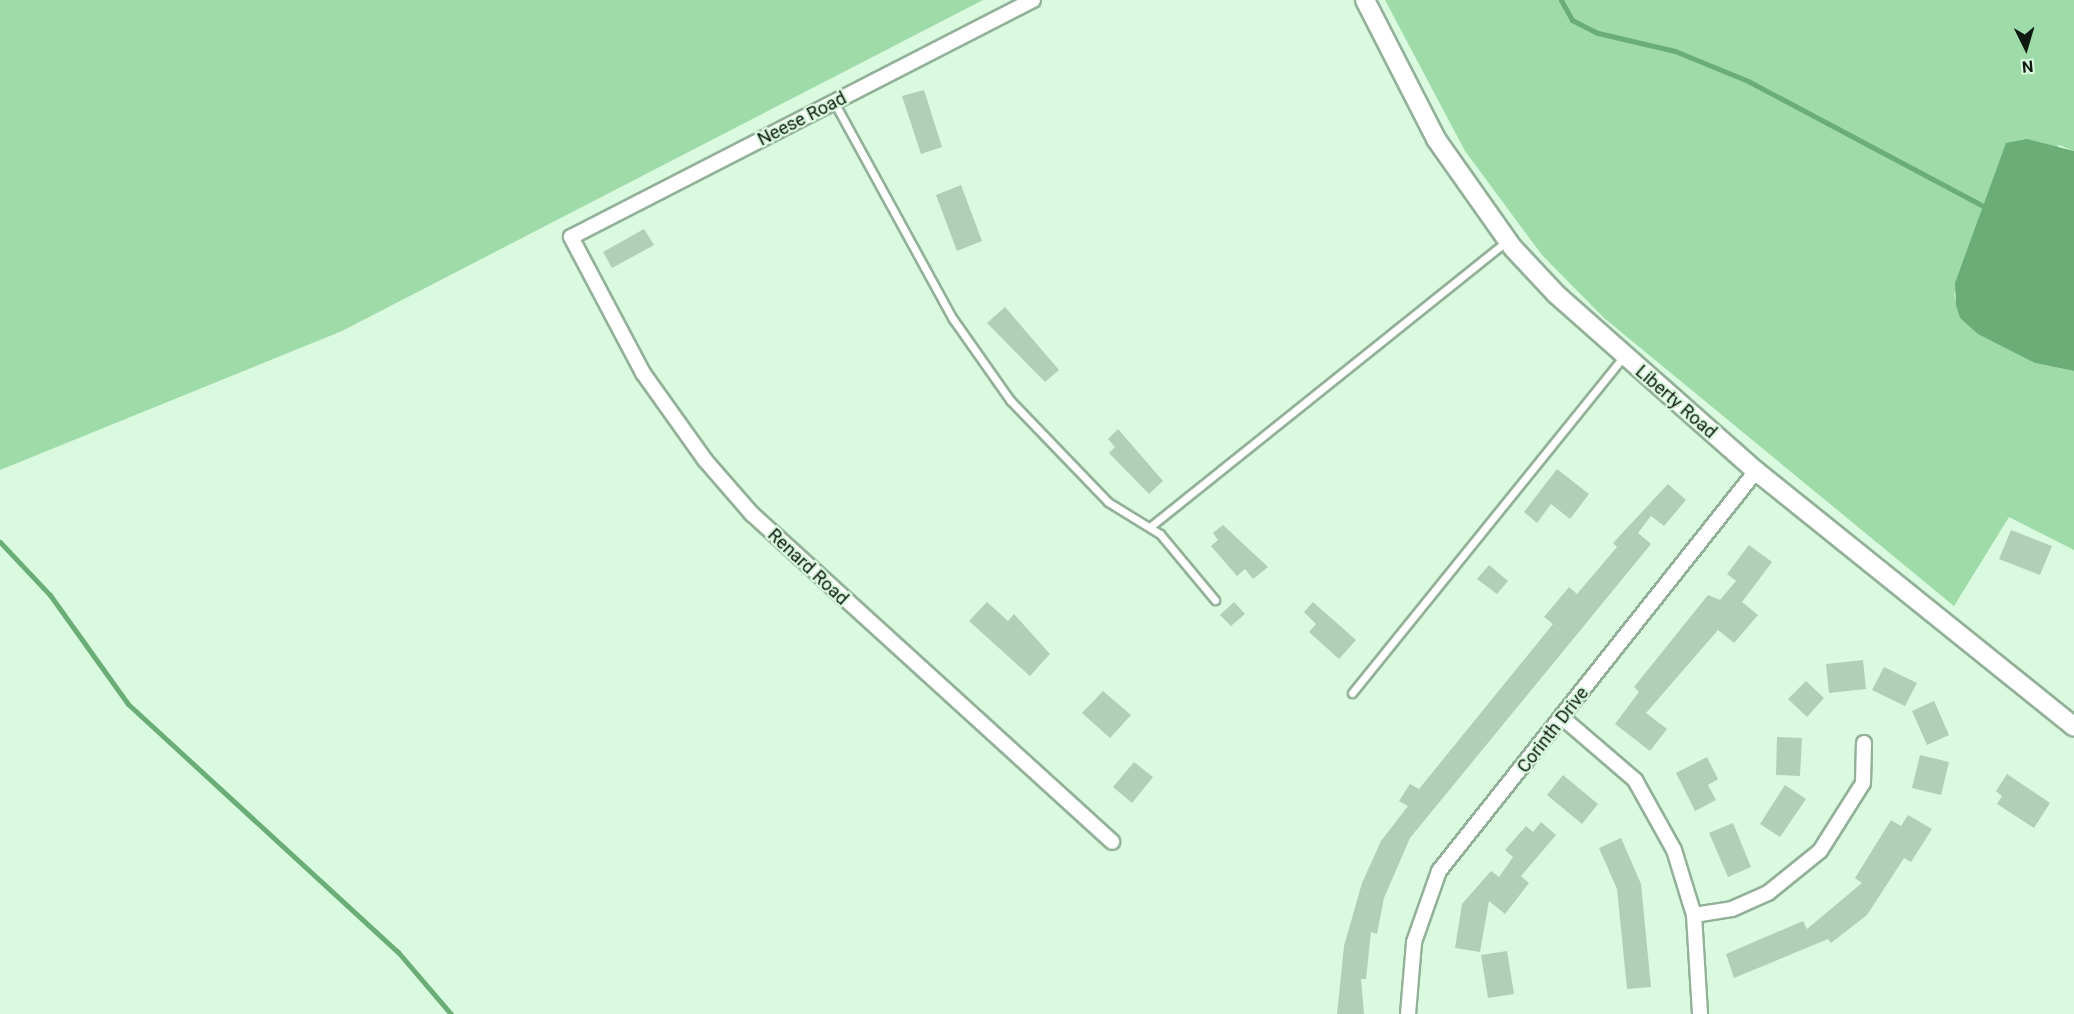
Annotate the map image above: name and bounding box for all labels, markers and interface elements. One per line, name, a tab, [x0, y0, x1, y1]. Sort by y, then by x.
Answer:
north arrow	[1996, 18, 2056, 78]
text: N	[2021, 56, 2034, 76]
street label: Neese Road	[754, 87, 850, 151]
street label: Liberty Road	[1631, 361, 1721, 443]
street label: Renard Road	[763, 524, 853, 610]
street label: Corinth Drive	[1513, 683, 1593, 777]

